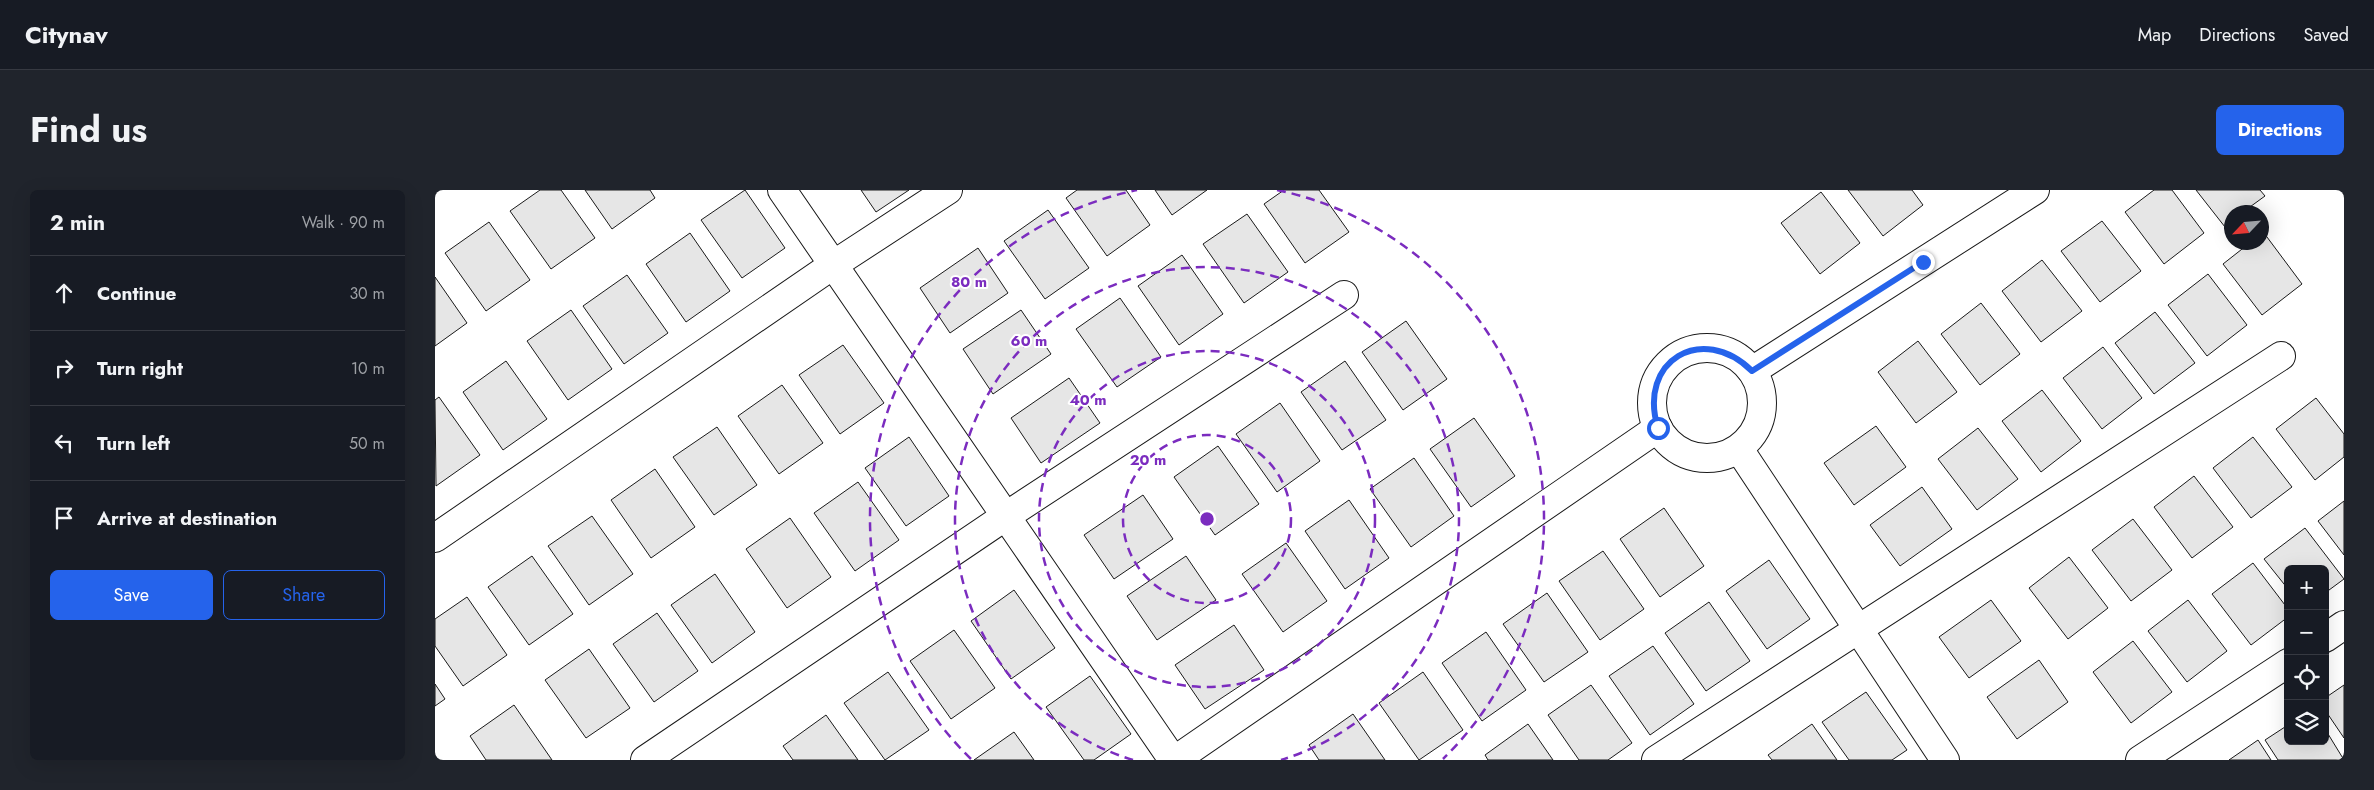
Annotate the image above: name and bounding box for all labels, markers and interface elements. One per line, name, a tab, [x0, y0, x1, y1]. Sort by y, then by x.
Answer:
text: Citynav	[25, 17, 108, 52]
text: Map	[2138, 22, 2171, 48]
text: Directions	[2199, 22, 2275, 48]
text: Saved	[2303, 22, 2349, 48]
text: Find us	[30, 105, 147, 155]
button: Directions	[2216, 105, 2344, 155]
north arrow	[2224, 205, 2269, 250]
text: 2 min	[50, 208, 105, 238]
text: Walk · 90 m	[302, 211, 385, 234]
route end	[1912, 251, 1935, 274]
text: 80 m	[951, 271, 987, 293]
icon: ahead	[50, 279, 78, 307]
text: Continue	[97, 280, 176, 307]
text: 30 m	[349, 282, 385, 305]
text: 60 m	[1011, 330, 1047, 352]
icon: right	[50, 354, 78, 382]
text: Turn right	[97, 355, 183, 382]
text: 10 m	[351, 357, 385, 380]
text: 40 m	[1069, 389, 1107, 411]
route start	[1647, 417, 1670, 440]
icon: left	[50, 429, 78, 457]
text: Turn left	[97, 430, 170, 457]
text: 50 m	[349, 432, 385, 455]
text: 20 m	[1130, 449, 1166, 471]
icon: arrive	[50, 504, 78, 532]
text: Arrive at destination	[97, 505, 277, 532]
centre of rings	[1198, 510, 1216, 528]
map controls	[2284, 565, 2329, 745]
button: +	[2284, 565, 2329, 610]
button: Save	[50, 570, 213, 620]
button: Share	[223, 570, 385, 620]
button: −	[2284, 610, 2329, 655]
button: locate	[2284, 655, 2329, 700]
button: layers	[2284, 700, 2329, 745]

